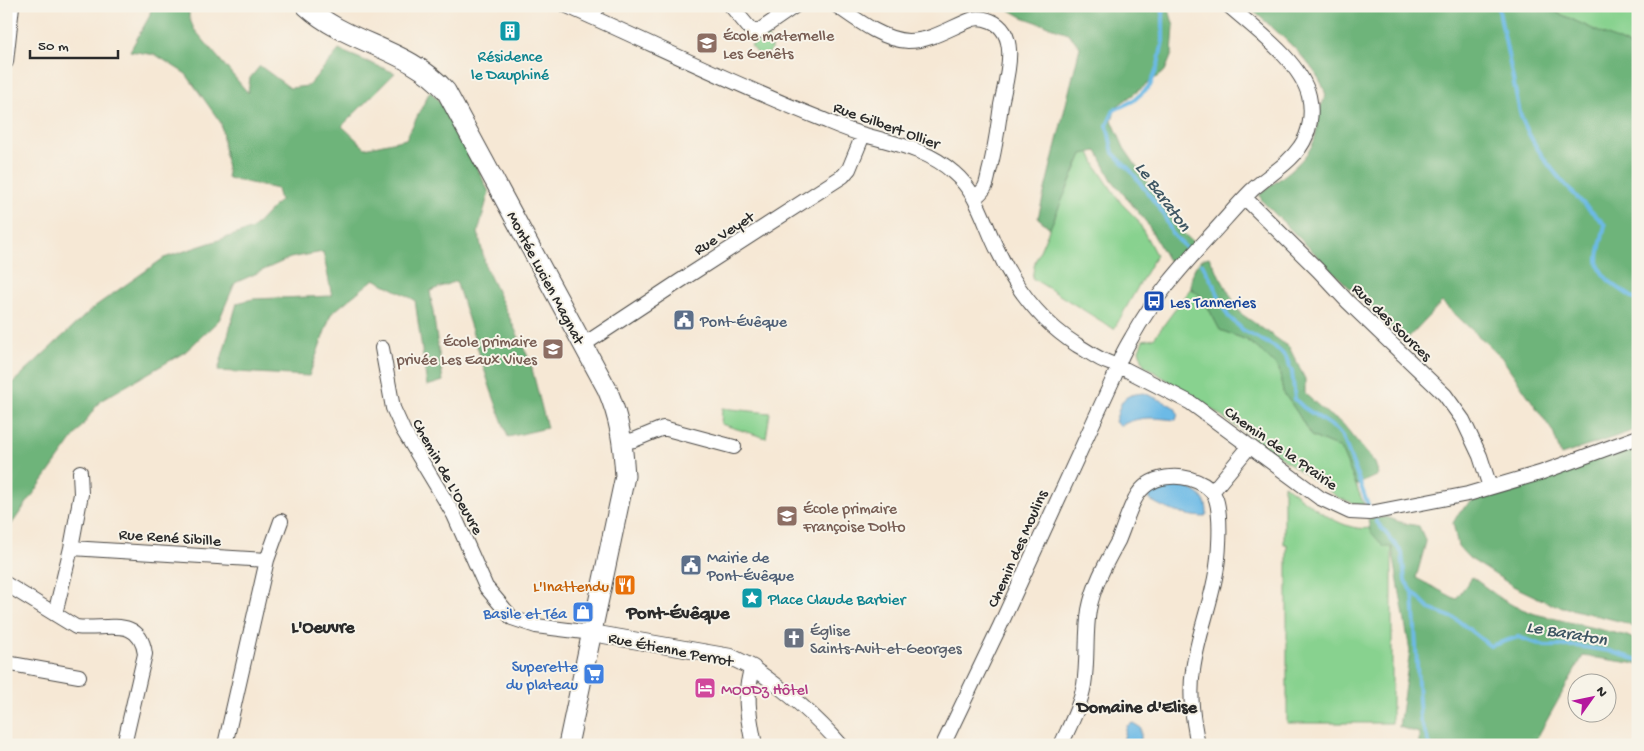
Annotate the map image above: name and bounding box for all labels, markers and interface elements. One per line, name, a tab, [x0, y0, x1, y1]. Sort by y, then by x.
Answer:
building icon: Résidence le Dauphiné	[498, 19, 522, 43]
scale bar	[30, 28, 118, 60]
place label: École maternelle Les Genêts	[723, 28, 835, 65]
school or university icon: École maternelle Les Genêts	[695, 31, 719, 55]
text: 50 m	[38, 38, 69, 56]
place label: Résidence le Dauphiné	[471, 49, 550, 86]
street label: Rue Gilbert Ollier	[830, 99, 943, 156]
water label: Le Baraton	[1130, 159, 1195, 237]
street label: Rue Veyet	[691, 208, 760, 261]
street label: Montée Lucien Magnat	[501, 209, 588, 350]
street label: Rue des Sources	[1347, 281, 1435, 367]
bus stop icon: Les Tanneries	[1142, 289, 1166, 313]
place label: Les Tanneries	[1170, 295, 1257, 314]
public building icon: Pont-Évêque	[672, 308, 696, 332]
place label: Pont-Évêque	[699, 314, 788, 333]
place label: École primaire privée Les Eaux Vives	[396, 334, 538, 371]
school or university icon: École primaire privée Les Eaux Vives	[541, 337, 565, 361]
street label: Chemin de la Prairie	[1220, 404, 1341, 496]
street label: Chemin de L'Oeuvre	[406, 416, 486, 540]
street label: Chemin des Moulins	[985, 487, 1054, 611]
place label: École primaire Françoise Dolto	[802, 501, 906, 538]
school or university icon: École primaire Françoise Dolto	[775, 504, 799, 528]
street label: Rue René Sibille	[118, 526, 222, 553]
place label: Mairie de Pont-Évêque	[706, 550, 795, 587]
public building icon: Mairie de Pont-Évêque	[679, 553, 703, 577]
restaurant icon: L'Inattendu	[613, 573, 637, 597]
place label: L'Inattendu	[533, 579, 609, 598]
place icon: Place Claude Barbier	[740, 586, 764, 610]
place label: Place Claude Barbier	[767, 592, 907, 611]
shop icon: Basile et Téa	[571, 600, 595, 624]
district label: Pont-Évêque	[625, 603, 731, 626]
place label: Basile et Téa	[482, 606, 568, 625]
water label: Le Baraton	[1525, 617, 1609, 652]
district label: L'Oeuvre	[291, 618, 355, 639]
place label: Église Saints-Avit-et-Georges	[810, 623, 963, 660]
church icon: Église Saints-Avit-et-Georges	[782, 626, 806, 650]
street label: Rue Étienne Perrot	[606, 630, 736, 673]
place label: Superette du plateau	[506, 659, 579, 696]
supermarket icon: Superette du plateau	[582, 662, 606, 686]
north arrow	[1566, 674, 1616, 724]
hotel icon: MOODz Hôtel	[693, 676, 717, 700]
place label: MOODz Hôtel	[721, 682, 808, 701]
text: N	[1591, 684, 1610, 701]
district label: Domaine d'Elise	[1075, 698, 1198, 719]

